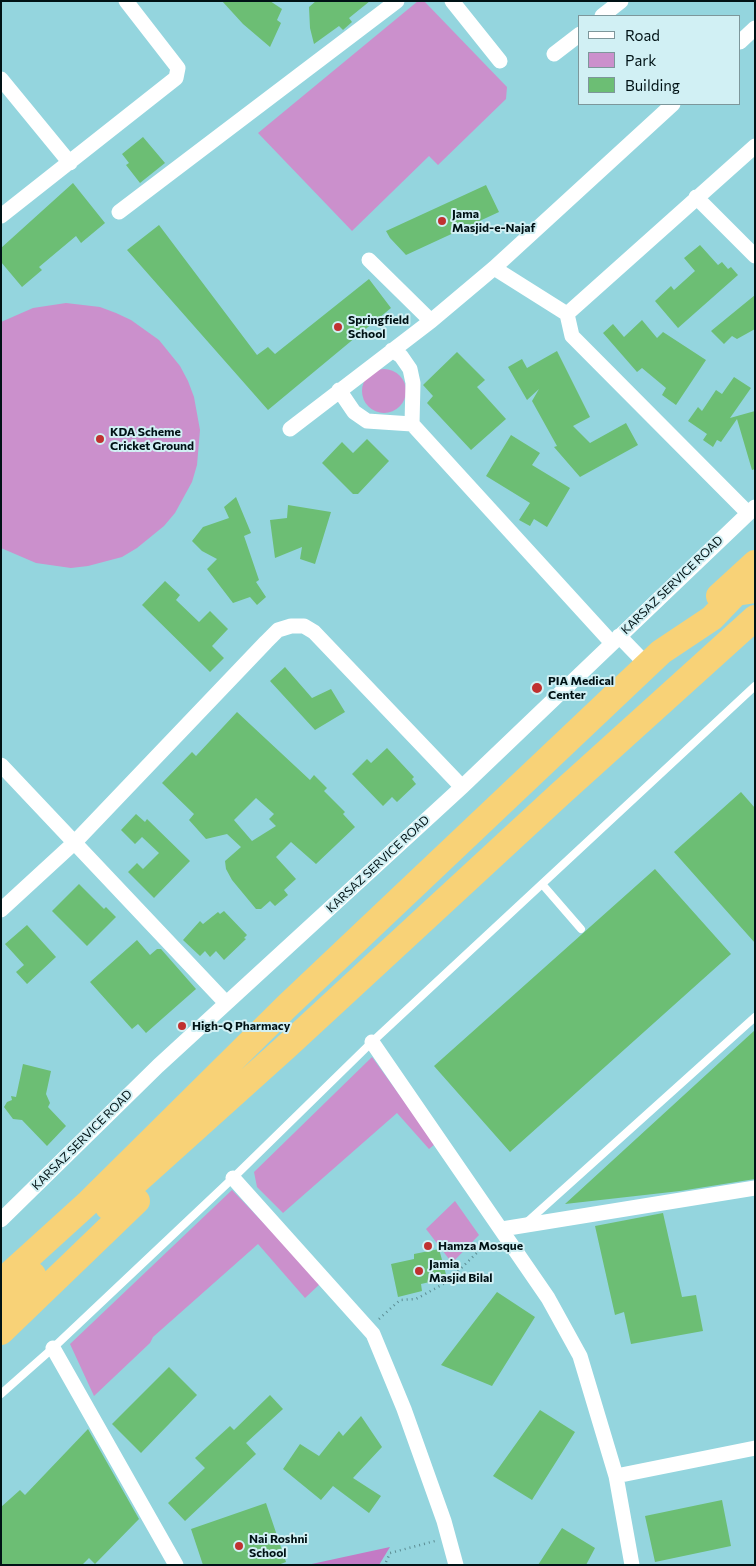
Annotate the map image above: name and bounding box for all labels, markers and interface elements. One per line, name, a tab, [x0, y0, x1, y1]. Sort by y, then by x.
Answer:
legend	[578, 15, 741, 105]
text: Road	[625, 26, 660, 44]
text: Park	[625, 51, 656, 69]
text: Building	[625, 76, 680, 94]
place label: Jama Masjid-e-Najaf	[452, 207, 535, 235]
marker: Jama Masjid-e-Najaf	[436, 215, 448, 227]
place label: Springfield School	[348, 313, 409, 341]
marker: Springfield School	[332, 321, 344, 333]
place label: KDA Scheme Cricket Ground	[110, 425, 194, 453]
marker: KDA Scheme Cricket Ground	[94, 433, 106, 445]
street label: KARSAZ SERVICE ROAD	[618, 533, 726, 637]
place label: PIA Medical Center	[548, 674, 614, 702]
marker: PIA Medical Center	[530, 681, 544, 695]
street label: KARSAZ SERVICE ROAD	[323, 812, 433, 916]
place label: High-Q Pharmacy	[192, 1019, 290, 1033]
marker: High-Q Pharmacy	[176, 1020, 188, 1032]
street label: KARSAZ SERVICE ROAD	[29, 1087, 135, 1193]
place label: Hamza Mosque	[438, 1239, 523, 1253]
marker: Hamza Mosque	[422, 1240, 434, 1252]
place label: Jamia Masjid Bilal	[429, 1257, 492, 1285]
marker: Jamia Masjid Bilal	[413, 1265, 425, 1277]
place label: Nai Roshni School	[249, 1532, 308, 1560]
marker: Nai Roshni School	[233, 1540, 245, 1552]

